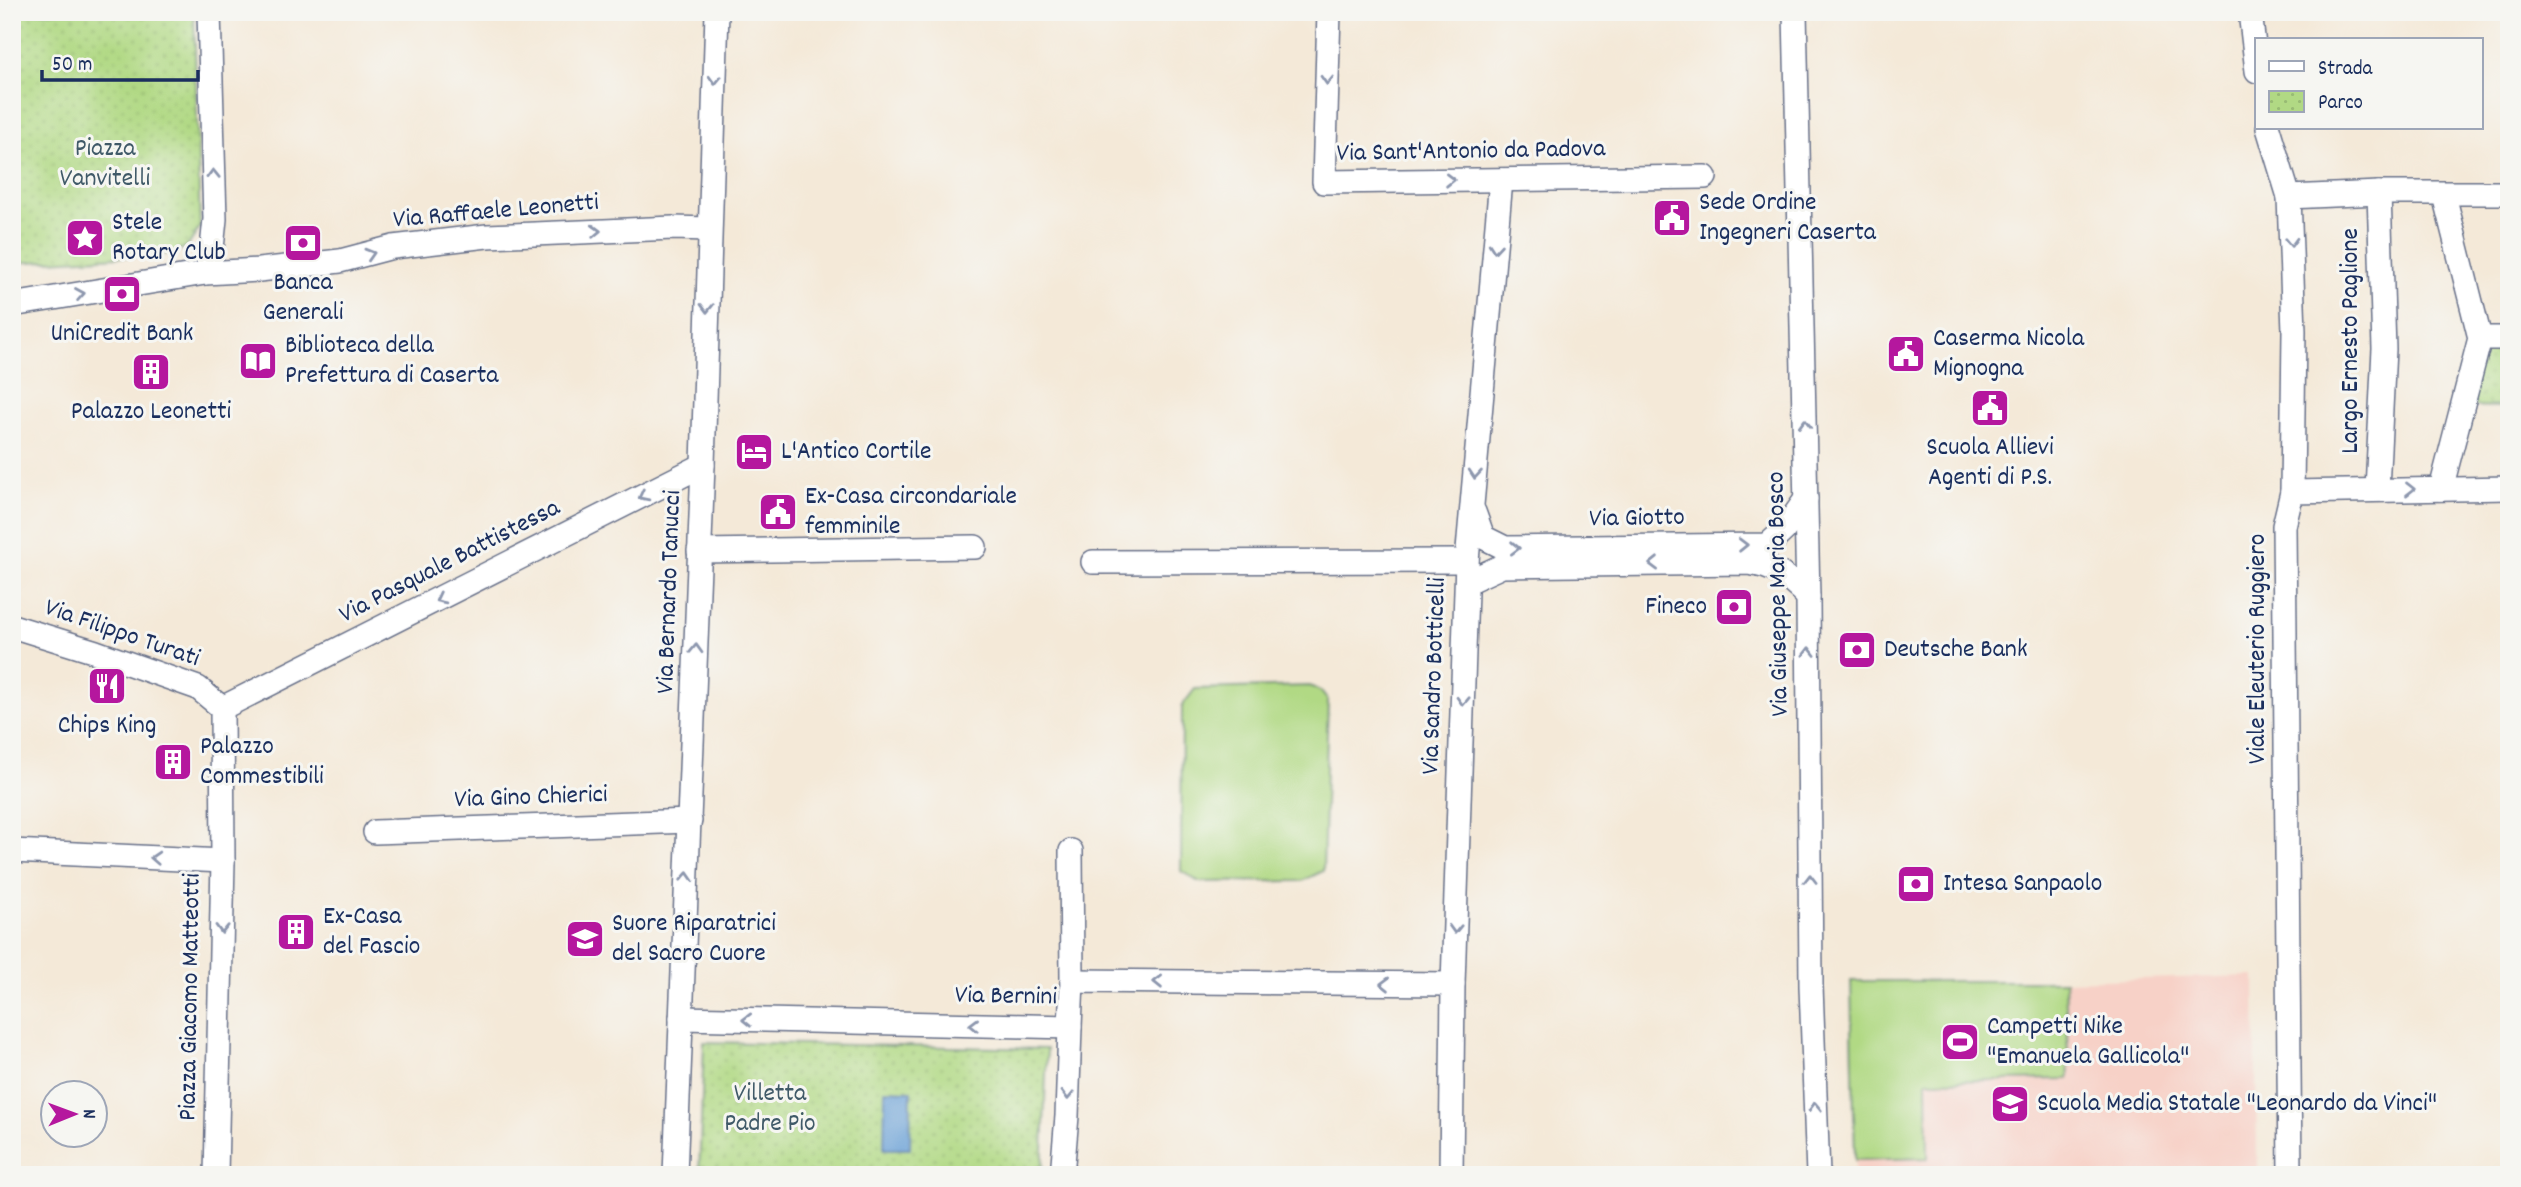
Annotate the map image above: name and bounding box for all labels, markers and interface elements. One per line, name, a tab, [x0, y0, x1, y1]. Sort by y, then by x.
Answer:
scale bar	[42, 38, 198, 82]
legend	[2255, 38, 2482, 130]
text: 50 m	[52, 51, 92, 81]
text: Strada	[2318, 55, 2373, 85]
one-way arrow	[707, 75, 722, 86]
one-way arrow	[1320, 75, 1335, 86]
text: Parco	[2318, 89, 2363, 119]
park label: Piazza Vanvitelli	[60, 131, 150, 198]
street label: Via Sant'Antonio da Padova	[1336, 131, 1606, 173]
one-way arrow	[206, 169, 221, 180]
one-way arrow	[1445, 173, 1456, 188]
street label: Via Raffaele Leonetti	[392, 185, 601, 239]
place label: Sede Ordine Ingegneri Caserta	[1699, 185, 1877, 252]
public building icon: Sede Ordine Ingegneri Caserta	[1651, 197, 1693, 239]
place label: Stele Rotary Club	[112, 205, 226, 272]
place icon: Stele Rotary Club	[64, 217, 106, 259]
bank icon: Banca Generali	[282, 222, 324, 264]
one-way arrow	[590, 224, 601, 239]
street label: Largo Ernesto Paglione	[2333, 228, 2370, 454]
one-way arrow	[2283, 237, 2298, 248]
one-way arrow	[1488, 242, 1503, 253]
one-way arrow	[364, 247, 376, 262]
place label: Banca Generali	[263, 265, 344, 332]
bank icon: UniCredit Bank	[101, 273, 143, 315]
one-way arrow	[74, 287, 85, 302]
one-way arrow	[699, 303, 715, 314]
place label: UniCredit Bank	[51, 316, 193, 353]
place label: Caserma Nicola Mignogna	[1933, 321, 2085, 388]
place label: Biblioteca della Prefettura di Caserta	[285, 328, 499, 395]
public building icon: Caserma Nicola Mignogna	[1885, 333, 1927, 375]
library icon: Biblioteca della Prefettura di Caserta	[237, 340, 279, 382]
building icon: Palazzo Leonetti	[130, 351, 172, 393]
public building icon: Scuola Allievi Agenti di P.S.	[1969, 387, 2011, 429]
place label: Palazzo Leonetti	[71, 394, 232, 431]
one-way arrow	[1797, 418, 1812, 429]
place label: Scuola Allievi Agenti di P.S.	[1926, 430, 2054, 497]
hotel icon: L'Antico Cortile	[733, 431, 775, 473]
place label: L'Antico Cortile	[781, 434, 931, 471]
one-way arrow	[1468, 469, 1483, 480]
street label: Via Giuseppe Maria Bosco	[1758, 471, 1800, 717]
place label: Ex-Casa circondariale femminile	[805, 479, 1017, 546]
one-way arrow	[2405, 481, 2415, 497]
one-way arrow	[638, 488, 650, 501]
street label: Via Bernardo Tanucci	[648, 489, 692, 695]
street label: Via Pasquale Battistessa	[333, 490, 568, 634]
public building icon: Ex-Casa circondariale femminile	[757, 491, 799, 533]
street label: Via Giotto	[1589, 500, 1685, 538]
street label: Viale Eleuterio Ruggiero	[2240, 534, 2277, 764]
one-way arrow	[1738, 537, 1749, 553]
one-way arrow	[1511, 540, 1521, 556]
one-way arrow	[1648, 556, 1658, 572]
street label: Via Sandro Botticelli	[1413, 577, 1457, 775]
bank icon: Fineco	[1713, 586, 1755, 628]
place label: Fineco	[1645, 589, 1707, 626]
street label: Via Filippo Turati	[39, 590, 205, 678]
one-way arrow	[434, 590, 447, 604]
bank icon: Deutsche Bank	[1836, 629, 1878, 671]
place label: Deutsche Bank	[1884, 632, 2028, 669]
one-way arrow	[688, 644, 703, 655]
one-way arrow	[1801, 646, 1817, 656]
restaurant icon: Chips King	[86, 665, 128, 707]
one-way arrow	[1455, 696, 1470, 707]
place label: Chips King	[58, 708, 156, 745]
place label: Palazzo Commestibili	[200, 729, 324, 796]
building icon: Palazzo Commestibili	[152, 741, 194, 783]
street label: Via Gino Chierici	[454, 777, 609, 819]
one-way arrow	[149, 850, 160, 865]
bank icon: Intesa Sanpaolo	[1895, 863, 1937, 905]
place label: Intesa Sanpaolo	[1943, 866, 2102, 903]
one-way arrow	[680, 871, 695, 882]
street label: Piazza Giacomo Matteotti	[170, 873, 212, 1121]
one-way arrow	[1802, 873, 1818, 884]
place label: Ex-Casa del Fascio	[323, 899, 420, 966]
place label: Suore Riparatrici del Sacro Cuore	[612, 906, 776, 973]
building icon: Ex-Casa del Fascio	[275, 911, 317, 953]
school or university icon: Suore Riparatrici del Sacro Cuore	[564, 918, 606, 960]
one-way arrow	[1448, 923, 1463, 934]
one-way arrow	[214, 924, 229, 935]
one-way arrow	[1152, 974, 1162, 990]
one-way arrow	[1379, 976, 1390, 992]
street label: Via Bernini	[954, 978, 1058, 1016]
place label: Campetti Nike "Emanuela Gallicola"	[1987, 1009, 2189, 1076]
one-way arrow	[741, 1012, 752, 1027]
one-way arrow	[968, 1017, 979, 1032]
sports icon: Campetti Nike "Emanuela Gallicola"	[1939, 1021, 1981, 1063]
park label: Villetta Padre Pio	[724, 1076, 816, 1143]
north arrow	[38, 1078, 108, 1148]
school or university icon: Scuola Media Statale "Leonardo da Vinci"	[1989, 1083, 2031, 1125]
place label: Scuola Media Statale "Leonardo da Vinci"	[2037, 1086, 2437, 1123]
one-way arrow	[1060, 1090, 1076, 1101]
one-way arrow	[1808, 1101, 1823, 1112]
text: N	[74, 1109, 101, 1119]

